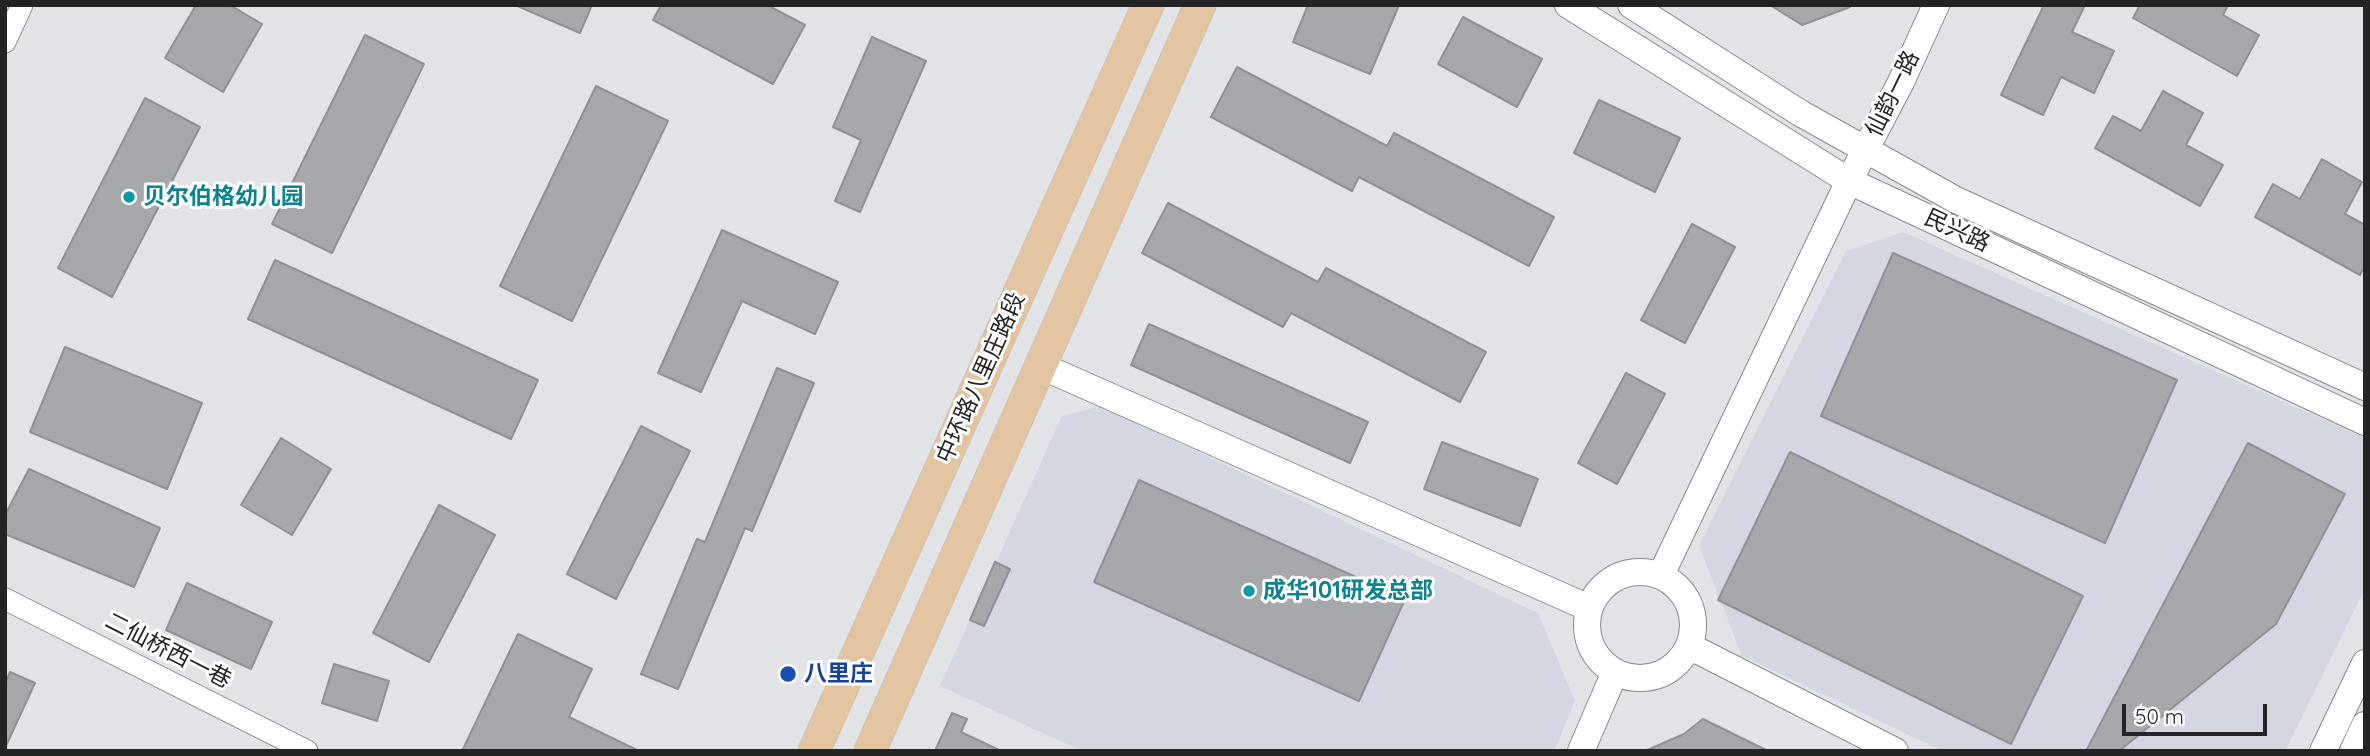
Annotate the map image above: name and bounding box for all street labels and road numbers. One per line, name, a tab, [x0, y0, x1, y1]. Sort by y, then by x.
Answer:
street label: 仙韵一路	[1860, 47, 1926, 141]
street label: 民兴路	[1920, 204, 1994, 258]
street label: 中环路八里庄路段	[931, 288, 1031, 468]
street label: 二仙桥西一巷	[100, 607, 236, 695]

